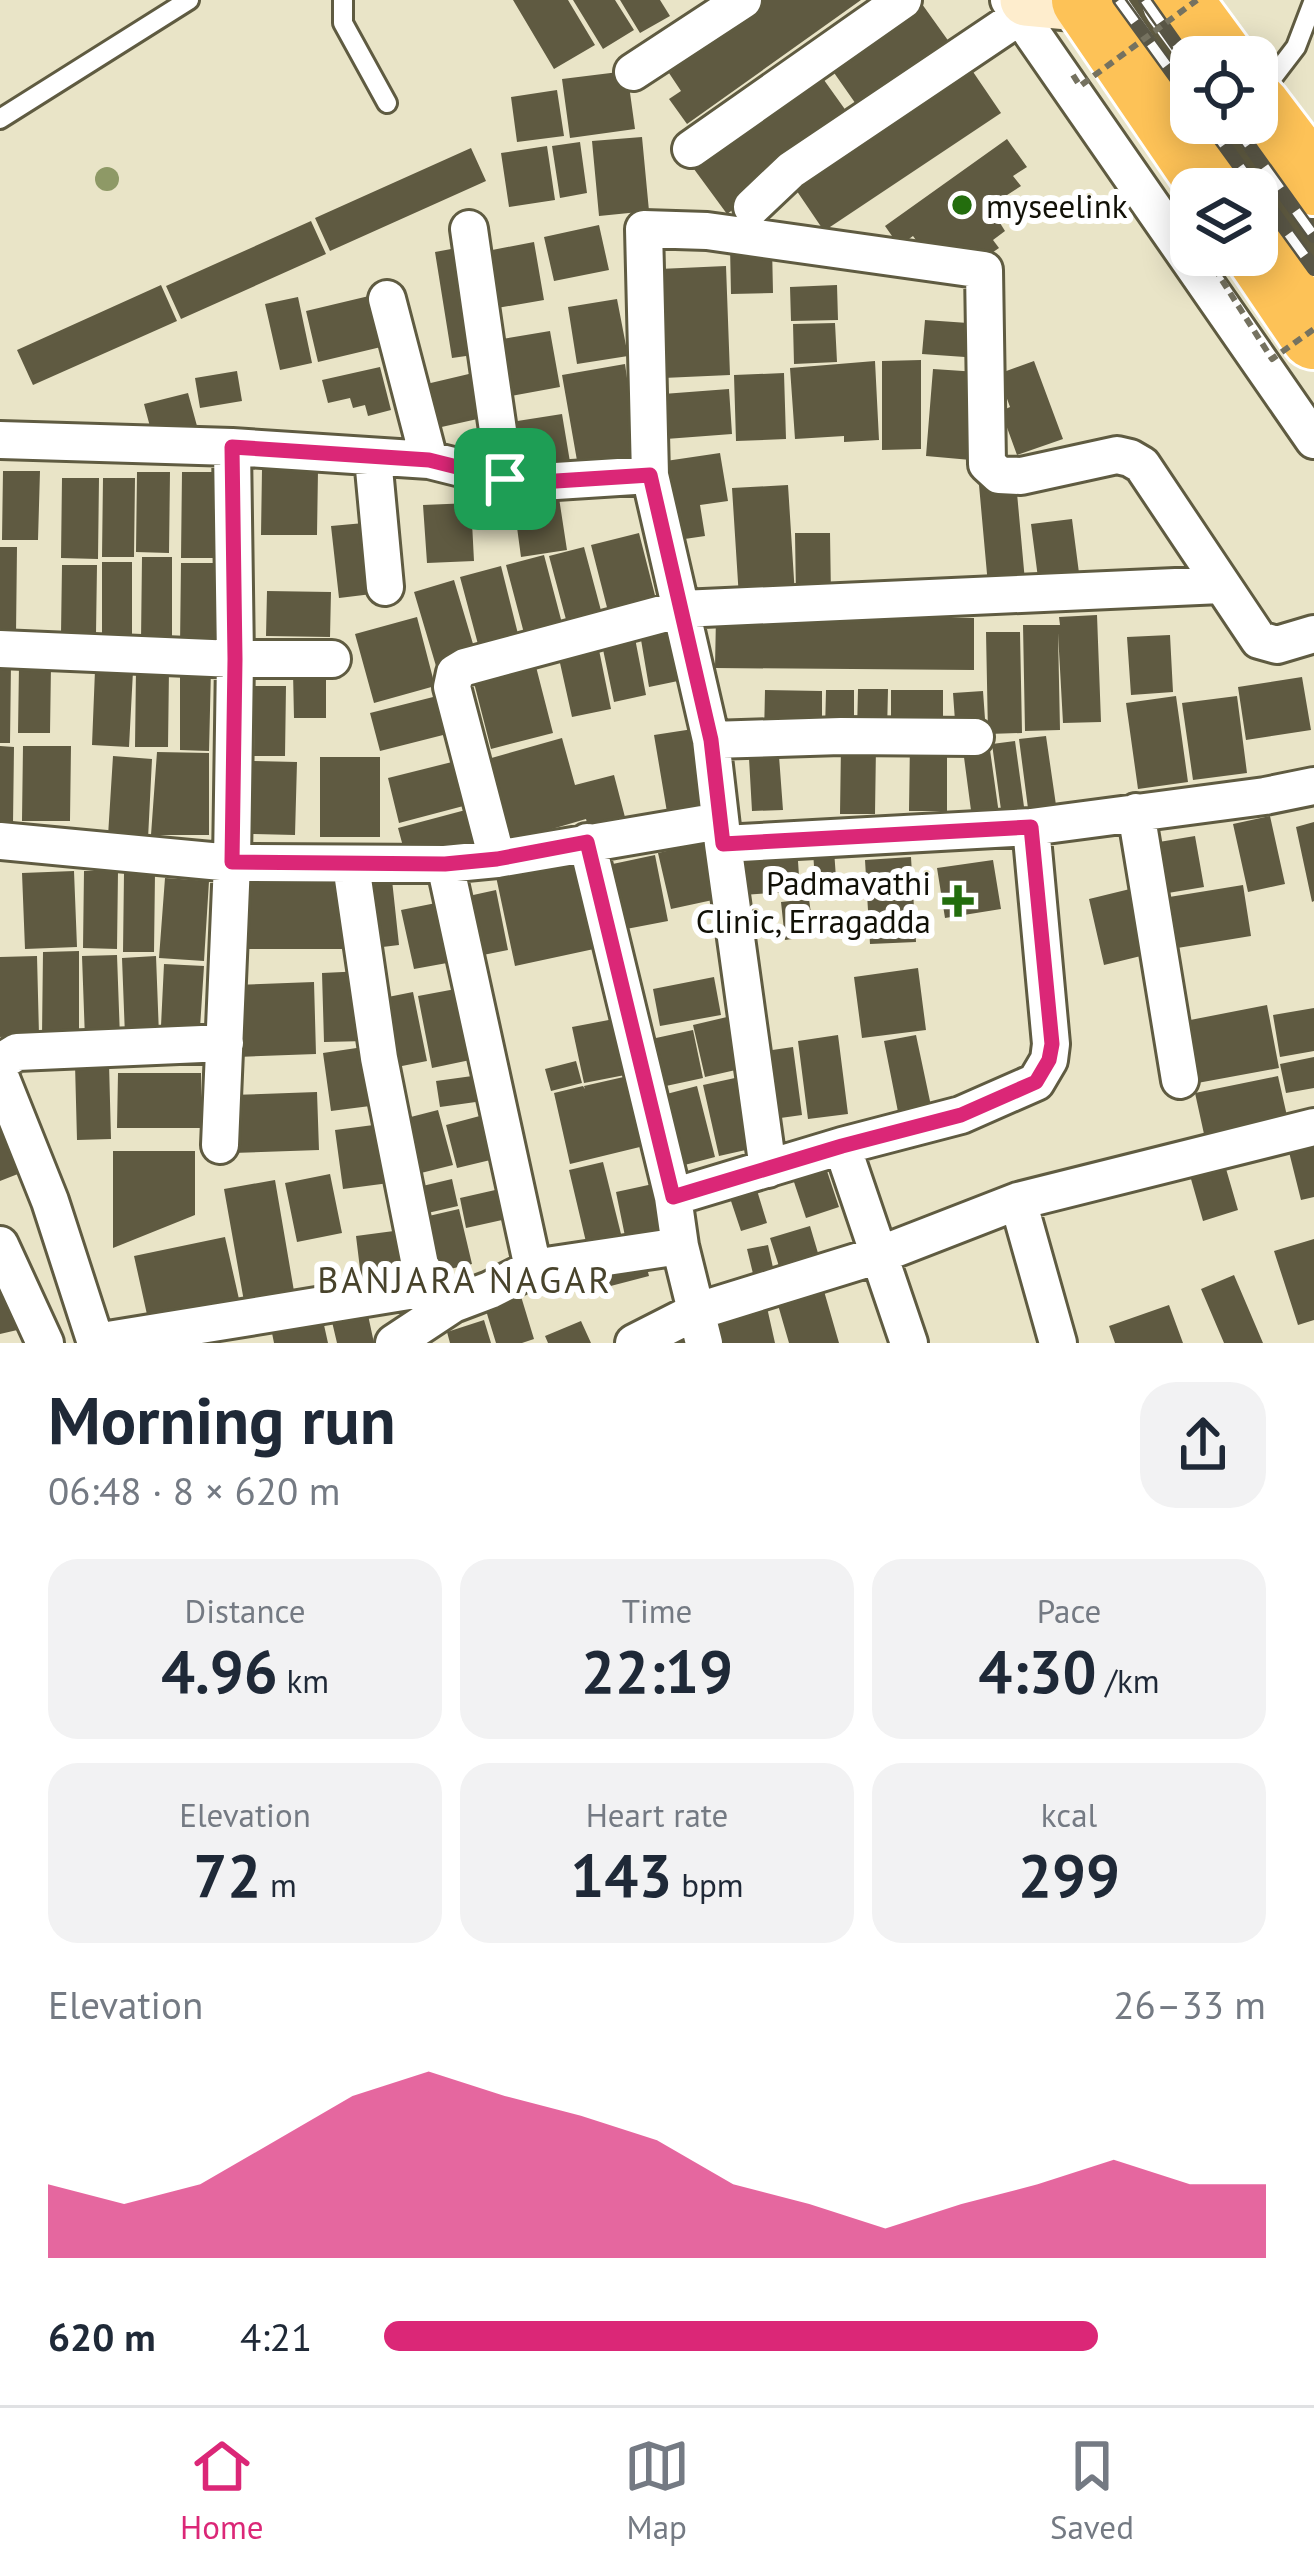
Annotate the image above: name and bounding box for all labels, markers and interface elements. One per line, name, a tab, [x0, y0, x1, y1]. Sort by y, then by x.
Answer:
map controls	[1170, 36, 1278, 276]
button: locate	[1170, 36, 1278, 144]
button: layers	[1170, 168, 1278, 276]
place label: myseelink	[986, 184, 1128, 227]
marker: myseelink	[949, 192, 975, 218]
pin	[454, 428, 556, 530]
icon: arrive	[472, 446, 538, 512]
place label: Padmavathi Clinic, Erragadda	[696, 861, 931, 942]
marker: Padmavathi Clinic, Erragadda	[942, 885, 974, 917]
district label: BANJARA NAGAR	[317, 1256, 613, 1303]
text: Morning run	[48, 1377, 396, 1462]
button: share	[1140, 1382, 1266, 1508]
text: 06:48 · 8 × 620 m	[48, 1465, 340, 1516]
text: Distance	[185, 1589, 305, 1632]
text: Time	[622, 1589, 692, 1632]
text: Pace	[1037, 1589, 1101, 1632]
text: 4.96	[161, 1632, 278, 1710]
text: 22:19	[581, 1632, 733, 1710]
text: 4:30	[978, 1632, 1097, 1710]
text: km	[278, 1659, 329, 1702]
text: /km	[1097, 1659, 1160, 1702]
text: Elevation	[179, 1793, 311, 1836]
text: Heart rate	[586, 1793, 728, 1836]
text: kcal	[1041, 1793, 1097, 1836]
text: 72	[193, 1836, 261, 1914]
text: 143	[570, 1836, 672, 1914]
text: 299	[1018, 1836, 1120, 1914]
text: m	[261, 1863, 297, 1906]
text: bpm	[672, 1863, 744, 1906]
text: Elevation	[48, 1979, 203, 2030]
text: 26–33 m	[1113, 1979, 1266, 2030]
text: 620 m	[48, 2311, 156, 2362]
text: 4:21	[240, 2311, 312, 2362]
tab: Home	[180, 2433, 264, 2548]
tab: Map	[624, 2433, 690, 2548]
tab: Saved	[1050, 2433, 1134, 2548]

